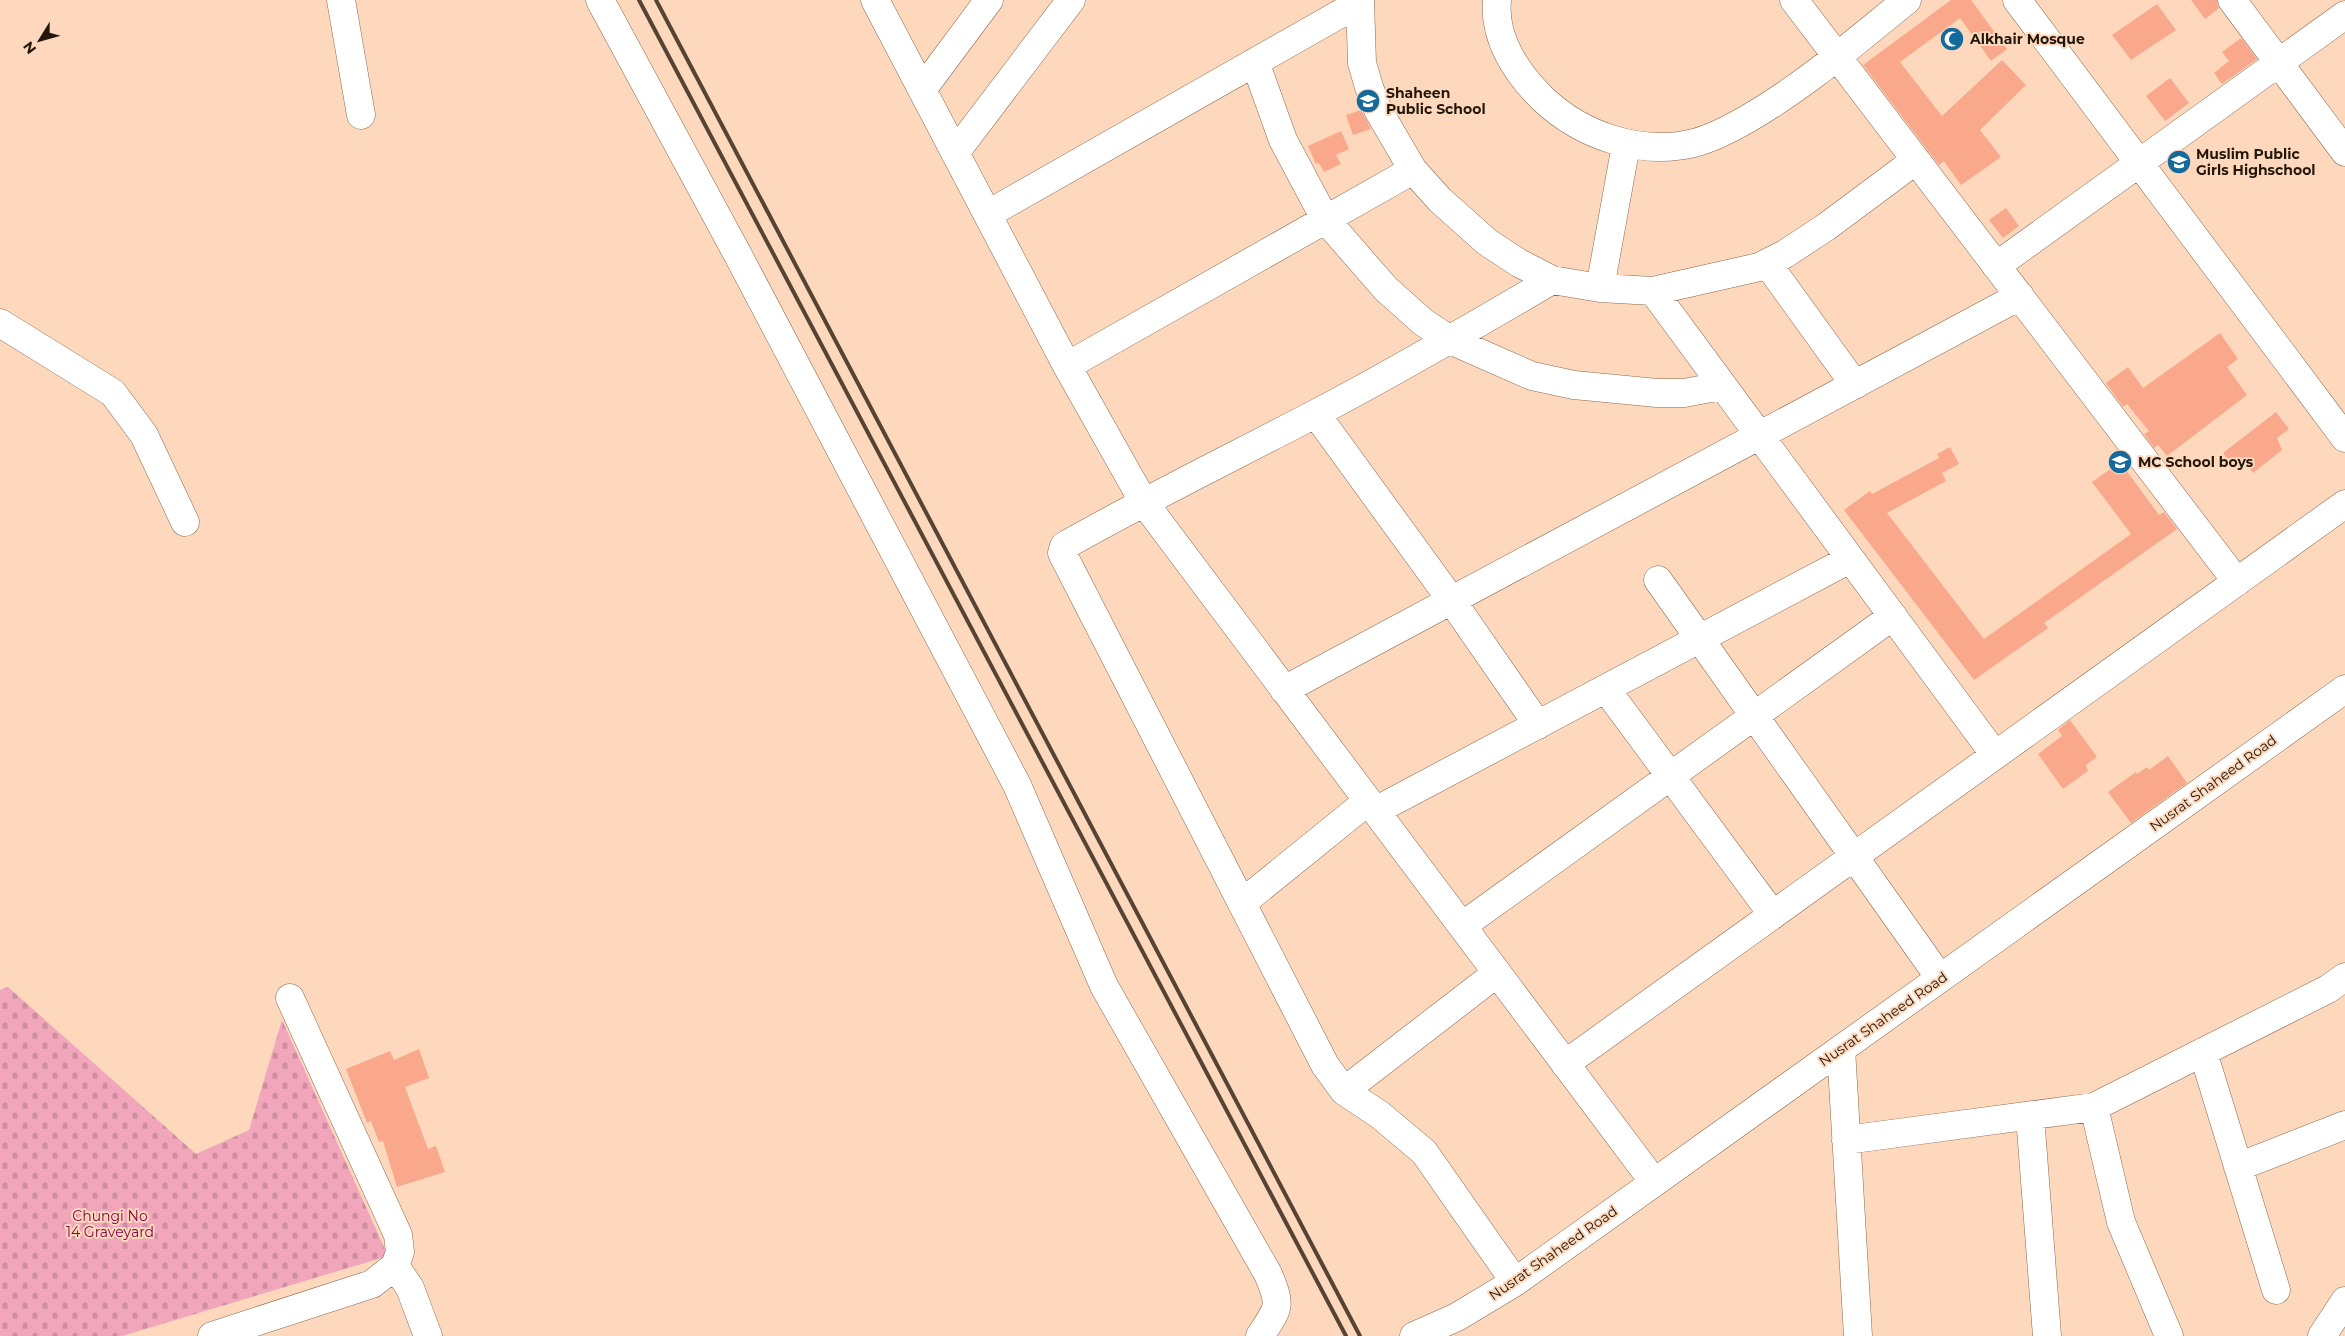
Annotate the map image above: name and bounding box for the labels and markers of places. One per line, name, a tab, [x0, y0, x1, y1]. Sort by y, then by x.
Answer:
mosque icon: Alkhair Mosque	[1939, 26, 1965, 52]
place label: Alkhair Mosque	[1969, 30, 2085, 48]
place label: Shaheen Public School	[1386, 84, 1486, 118]
school or university icon: Shaheen Public School	[1355, 88, 1381, 114]
place label: Muslim Public Girls Highschool	[2196, 145, 2316, 179]
school or university icon: Muslim Public Girls Highschool	[2166, 149, 2192, 175]
school or university icon: MC School boys	[2107, 449, 2133, 475]
place label: MC School boys	[2138, 453, 2254, 471]

